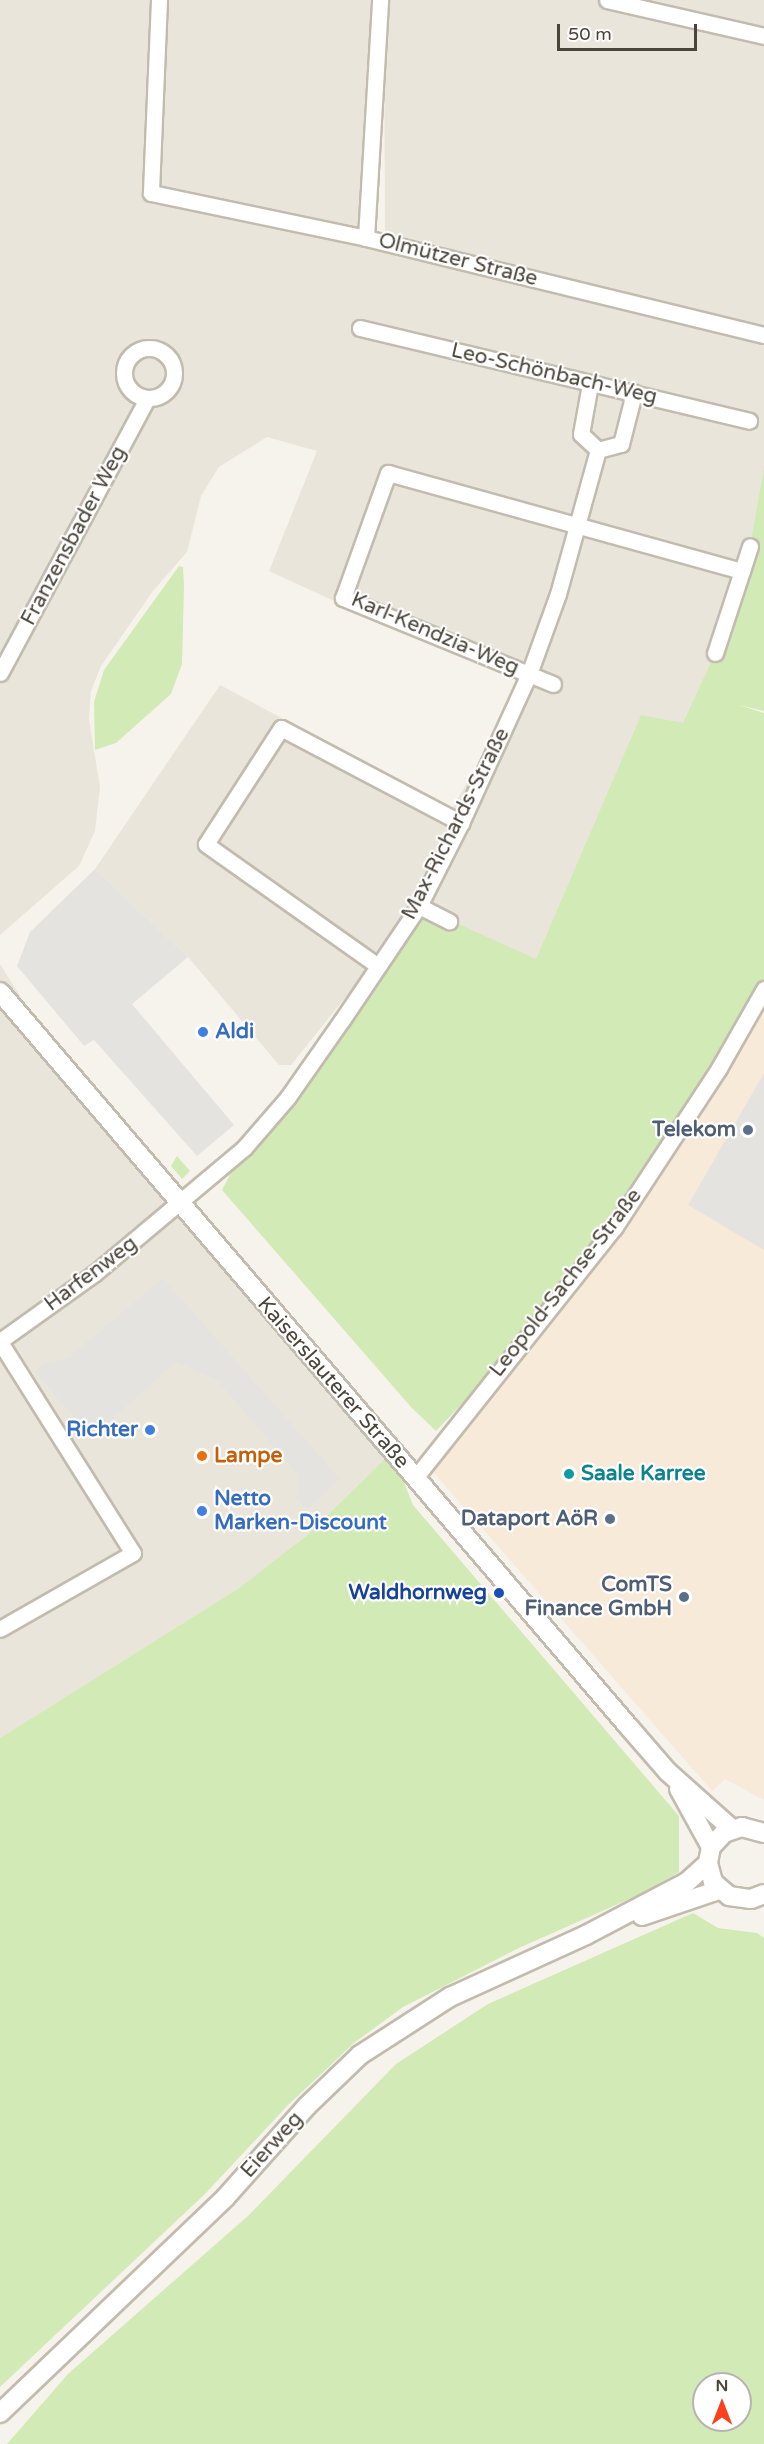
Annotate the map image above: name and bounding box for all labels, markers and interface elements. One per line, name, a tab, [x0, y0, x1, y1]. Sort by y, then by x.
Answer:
scale bar	[560, 12, 700, 50]
text: 50 m	[568, 23, 612, 45]
street label: Olmützer Straße	[376, 228, 540, 292]
street label: Leo-Schönbach-Weg	[449, 338, 659, 410]
street label: Franzensbader Weg	[16, 442, 132, 630]
street label: Karl-Kendzia-Weg	[347, 587, 523, 681]
street label: Max-Richards-Straße	[397, 724, 515, 924]
place label: Aldi	[215, 1019, 254, 1045]
marker: Aldi	[196, 1025, 210, 1039]
place label: Telekom	[652, 1117, 736, 1143]
marker: Telekom	[741, 1123, 755, 1137]
street label: Leopold-Sachse-Straße	[485, 1184, 647, 1382]
street label: Harfenweg	[40, 1231, 142, 1317]
street label: Kaiserslauterer Straße	[252, 1292, 414, 1474]
place label: Richter	[66, 1417, 138, 1443]
marker: Richter	[143, 1423, 157, 1437]
place label: Lampe	[214, 1443, 282, 1469]
marker: Lampe	[195, 1449, 209, 1463]
place label: Saale Karree	[581, 1461, 706, 1487]
marker: Saale Karree	[562, 1467, 576, 1481]
place label: Netto Marken-Discount	[214, 1486, 387, 1536]
marker: Netto Marken-Discount	[195, 1504, 209, 1518]
place label: Dataport AöR	[461, 1506, 598, 1532]
marker: Dataport AöR	[603, 1512, 617, 1526]
place label: ComTS Finance GmbH	[524, 1572, 672, 1622]
place label: Waldhornweg	[349, 1580, 487, 1606]
marker: Waldhornweg	[492, 1586, 506, 1600]
marker: ComTS Finance GmbH	[677, 1590, 691, 1604]
street label: Eierweg	[236, 2107, 308, 2183]
north arrow	[692, 2372, 752, 2432]
text: N	[716, 2376, 728, 2396]

